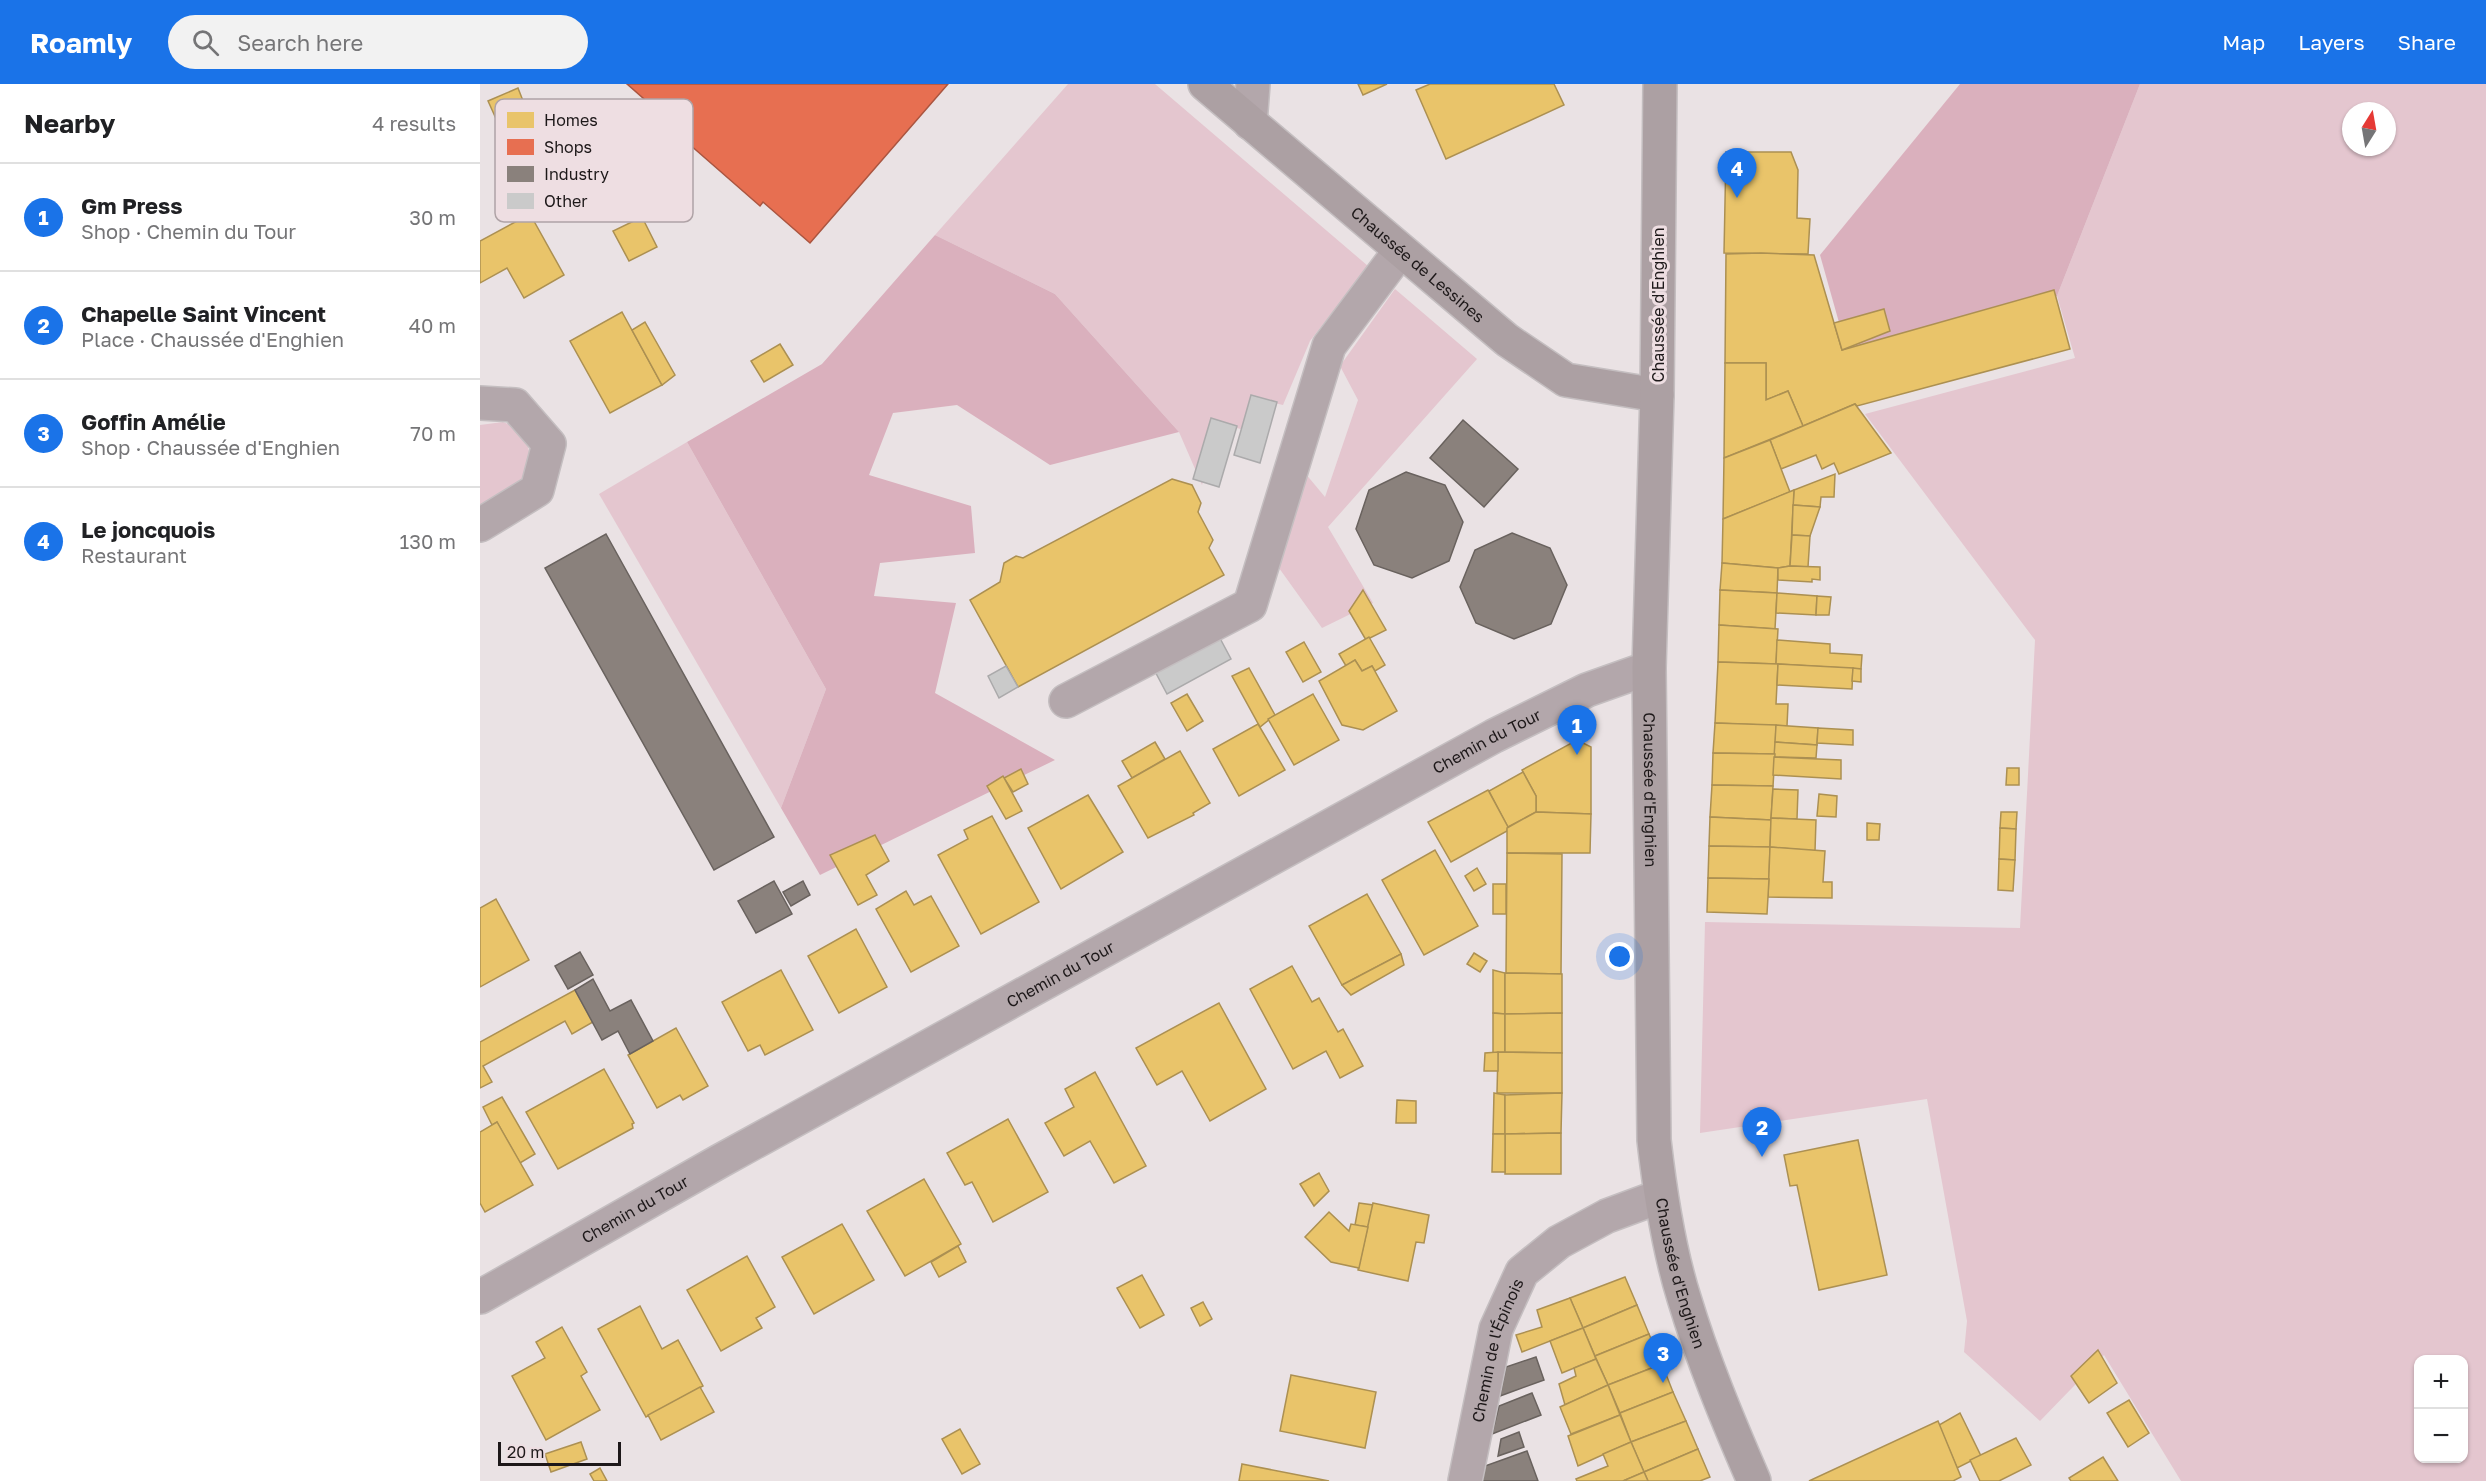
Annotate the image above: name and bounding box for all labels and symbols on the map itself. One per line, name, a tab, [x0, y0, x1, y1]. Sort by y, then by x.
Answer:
legend	[495, 99, 693, 222]
north arrow	[2342, 102, 2396, 156]
text: Homes	[544, 110, 598, 130]
text: Shops	[544, 137, 592, 157]
pin: 4	[1718, 148, 1756, 198]
text: Industry	[544, 164, 609, 184]
text: Other	[544, 191, 588, 211]
street label: Chaussée de Lessines	[1347, 202, 1489, 327]
street label: Chaussée d'Enghien	[1648, 227, 1668, 383]
street label: Chemin du Tour	[1429, 704, 1544, 778]
pin: 1	[1558, 706, 1596, 755]
street label: Chaussée d'Enghien	[1639, 712, 1661, 868]
street label: Chemin du Tour	[1003, 937, 1118, 1012]
your location	[1605, 942, 1634, 971]
pin: 2	[1742, 1108, 1782, 1157]
street label: Chemin du Tour	[578, 1171, 692, 1248]
street label: Chaussée d'Enghien	[1652, 1196, 1710, 1351]
street label: Chemin de l'Épinois	[1467, 1275, 1528, 1424]
pin: 3	[1644, 1334, 1682, 1383]
scale bar	[498, 1439, 621, 1466]

